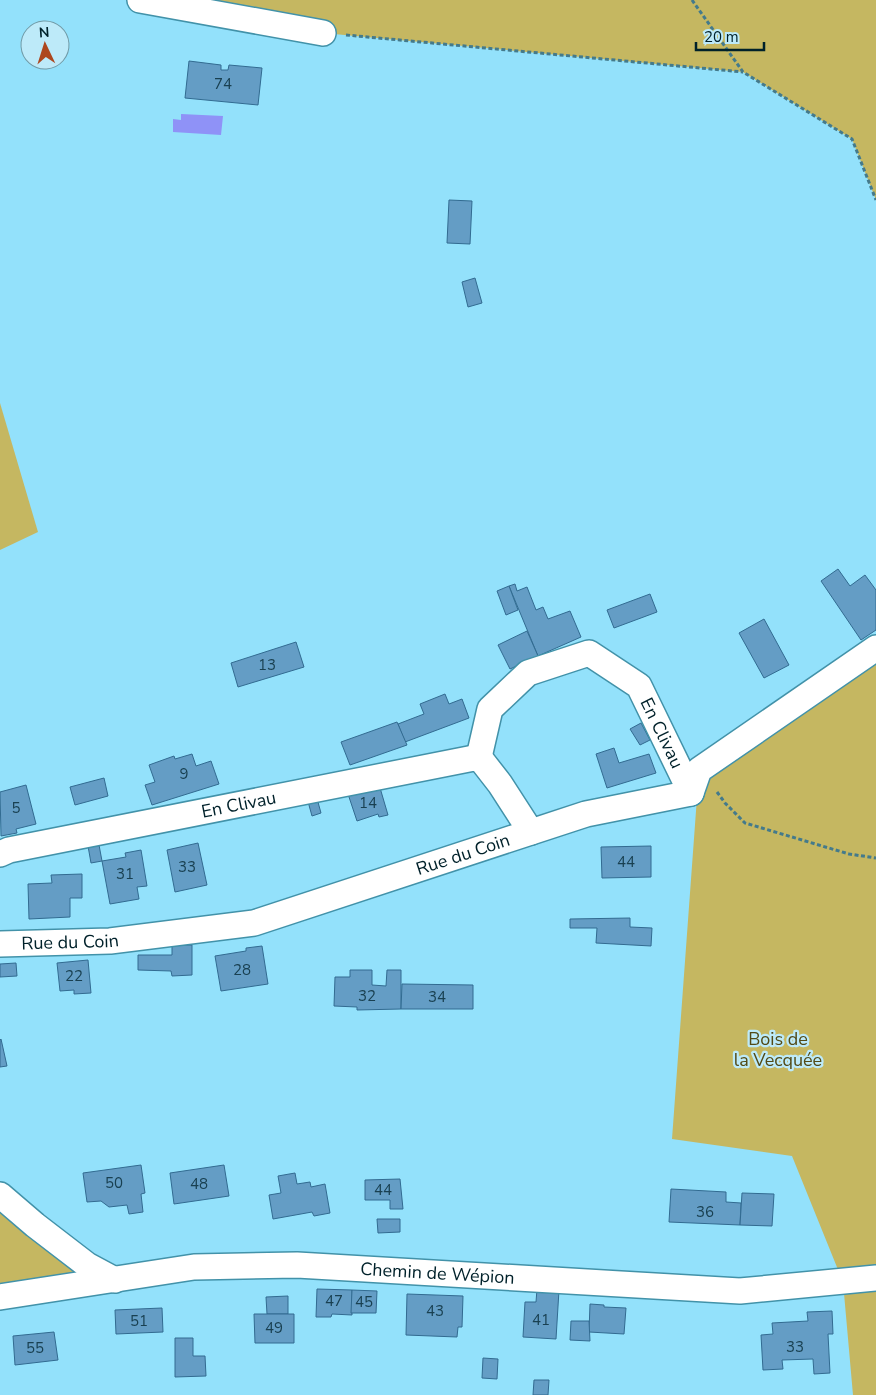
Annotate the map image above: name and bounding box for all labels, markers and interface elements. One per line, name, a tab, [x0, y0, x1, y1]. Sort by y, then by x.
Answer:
north arrow	[20, 20, 70, 70]
scale bar	[696, 20, 764, 52]
text: N	[38, 23, 50, 42]
text: 20 m	[704, 27, 739, 47]
house number: 74	[214, 74, 232, 94]
house number: 13	[258, 655, 276, 675]
street label: En Clivau	[635, 694, 689, 772]
house number: 9	[179, 764, 189, 784]
street label: En Clivau	[199, 785, 278, 824]
house number: 14	[359, 793, 377, 813]
house number: 5	[11, 798, 21, 818]
street label: Rue du Coin	[413, 828, 513, 881]
house number: 44	[617, 852, 635, 872]
house number: 33	[178, 857, 196, 877]
house number: 31	[116, 864, 134, 884]
street label: Rue du Coin	[21, 928, 120, 955]
house number: 28	[233, 960, 251, 980]
house number: 22	[65, 966, 83, 986]
house number: 32	[358, 986, 376, 1006]
house number: 34	[428, 987, 446, 1007]
park label: Bois de la Vecquée	[734, 1027, 822, 1072]
house number: 50	[105, 1173, 123, 1193]
house number: 48	[190, 1174, 208, 1194]
house number: 44	[374, 1180, 392, 1200]
house number: 36	[696, 1202, 714, 1222]
street label: Chemin de Wépion	[360, 1257, 515, 1290]
house number: 47	[325, 1291, 343, 1311]
house number: 45	[355, 1292, 373, 1312]
house number: 43	[426, 1301, 444, 1321]
house number: 41	[532, 1310, 550, 1330]
house number: 51	[130, 1311, 148, 1331]
house number: 49	[265, 1318, 283, 1338]
house number: 33	[786, 1337, 804, 1357]
house number: 55	[26, 1338, 44, 1358]

